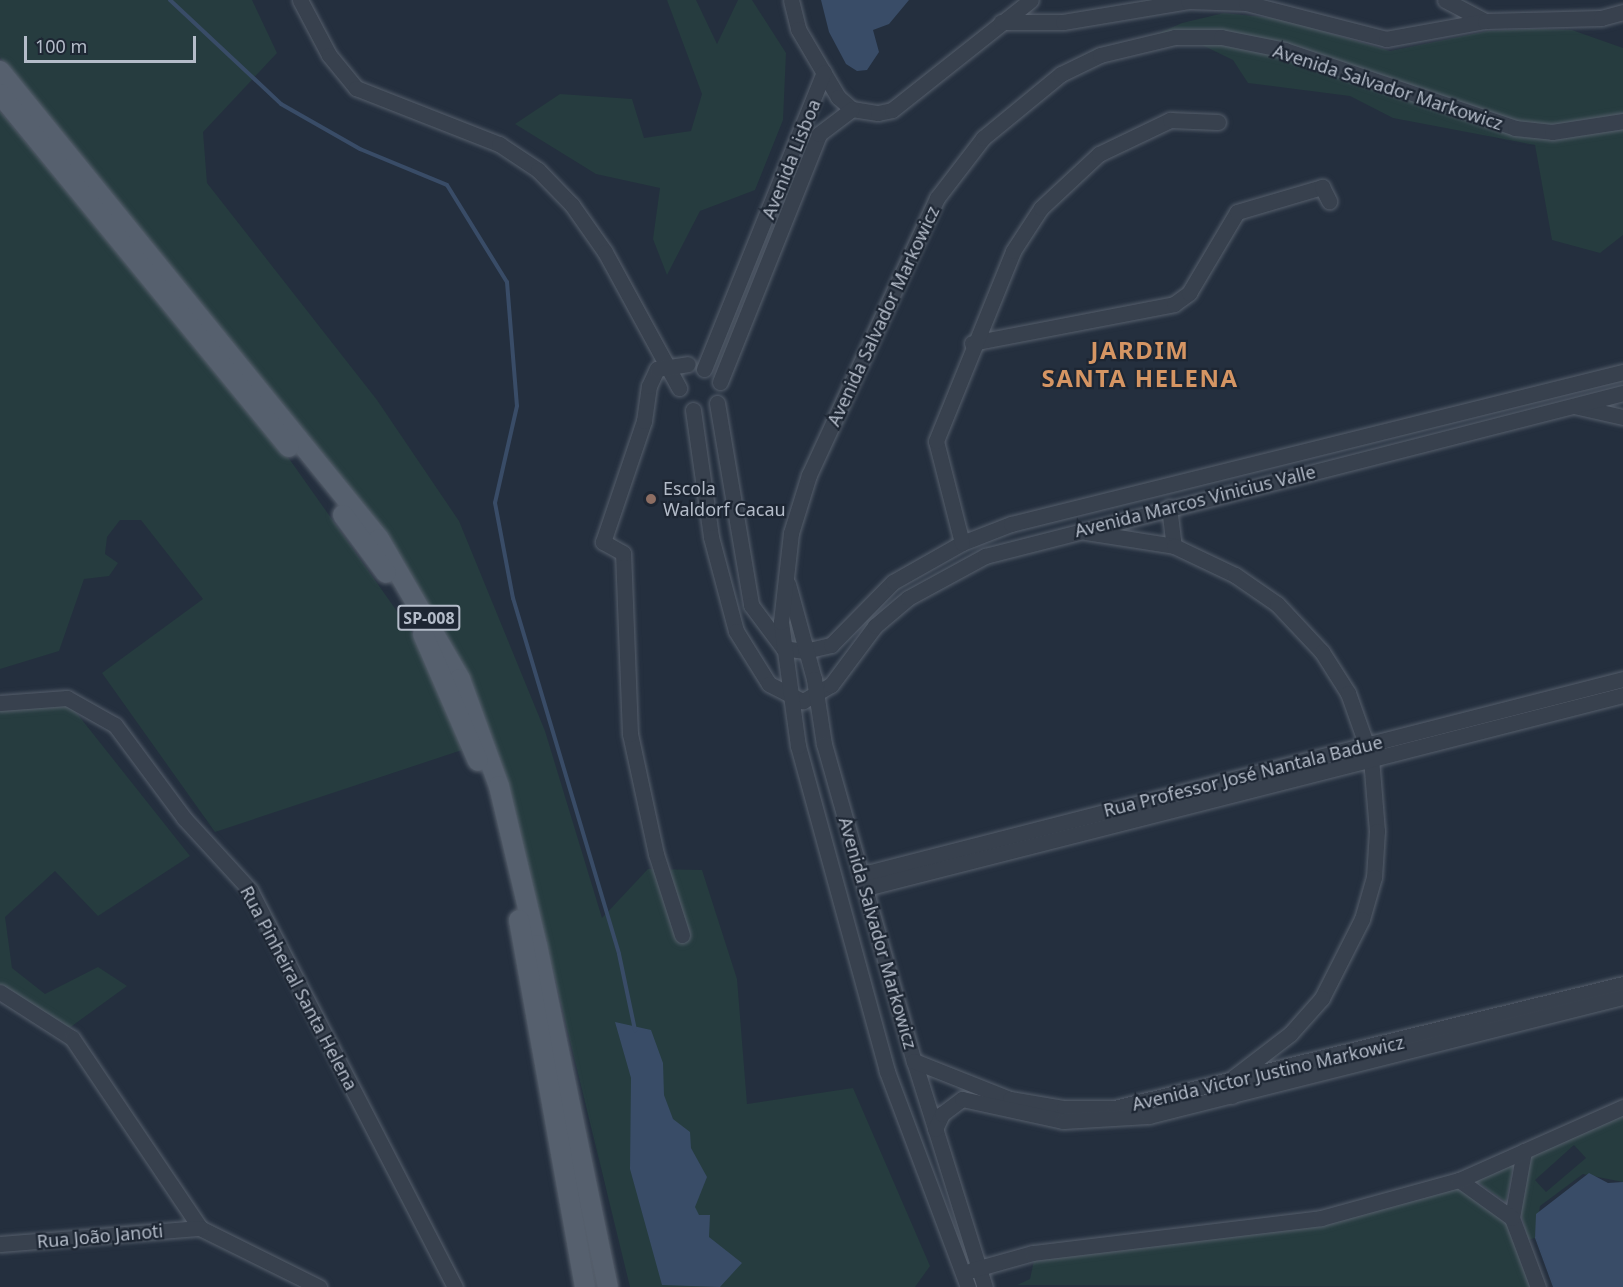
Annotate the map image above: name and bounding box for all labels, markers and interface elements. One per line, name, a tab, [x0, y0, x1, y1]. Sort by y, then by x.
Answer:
scale bar	[27, 24, 200, 62]
text: 100 m	[35, 34, 87, 58]
street label: Avenida Salvador Markowicz	[1270, 40, 1506, 134]
street label: Avenida Lisboa	[757, 96, 825, 222]
street label: Avenida Salvador Markowicz	[822, 203, 944, 429]
district label: JARDIM SANTA HELENA	[1041, 336, 1239, 392]
street label: Avenida Marcos Vinicius Valle	[1072, 461, 1318, 541]
place label: Escola Waldorf Cacau	[663, 478, 786, 520]
marker: Escola Waldorf Cacau	[644, 492, 658, 506]
road number: SP-008	[396, 605, 462, 631]
street label: Rua Professor José Nantala Badue	[1101, 731, 1385, 821]
street label: Avenida Salvador Markowicz	[835, 815, 921, 1051]
street label: Rua Pinheiral Santa Helena	[236, 882, 362, 1094]
street label: Avenida Victor Justino Markowicz	[1130, 1031, 1406, 1115]
street label: Rua João Janoti	[36, 1220, 164, 1252]

